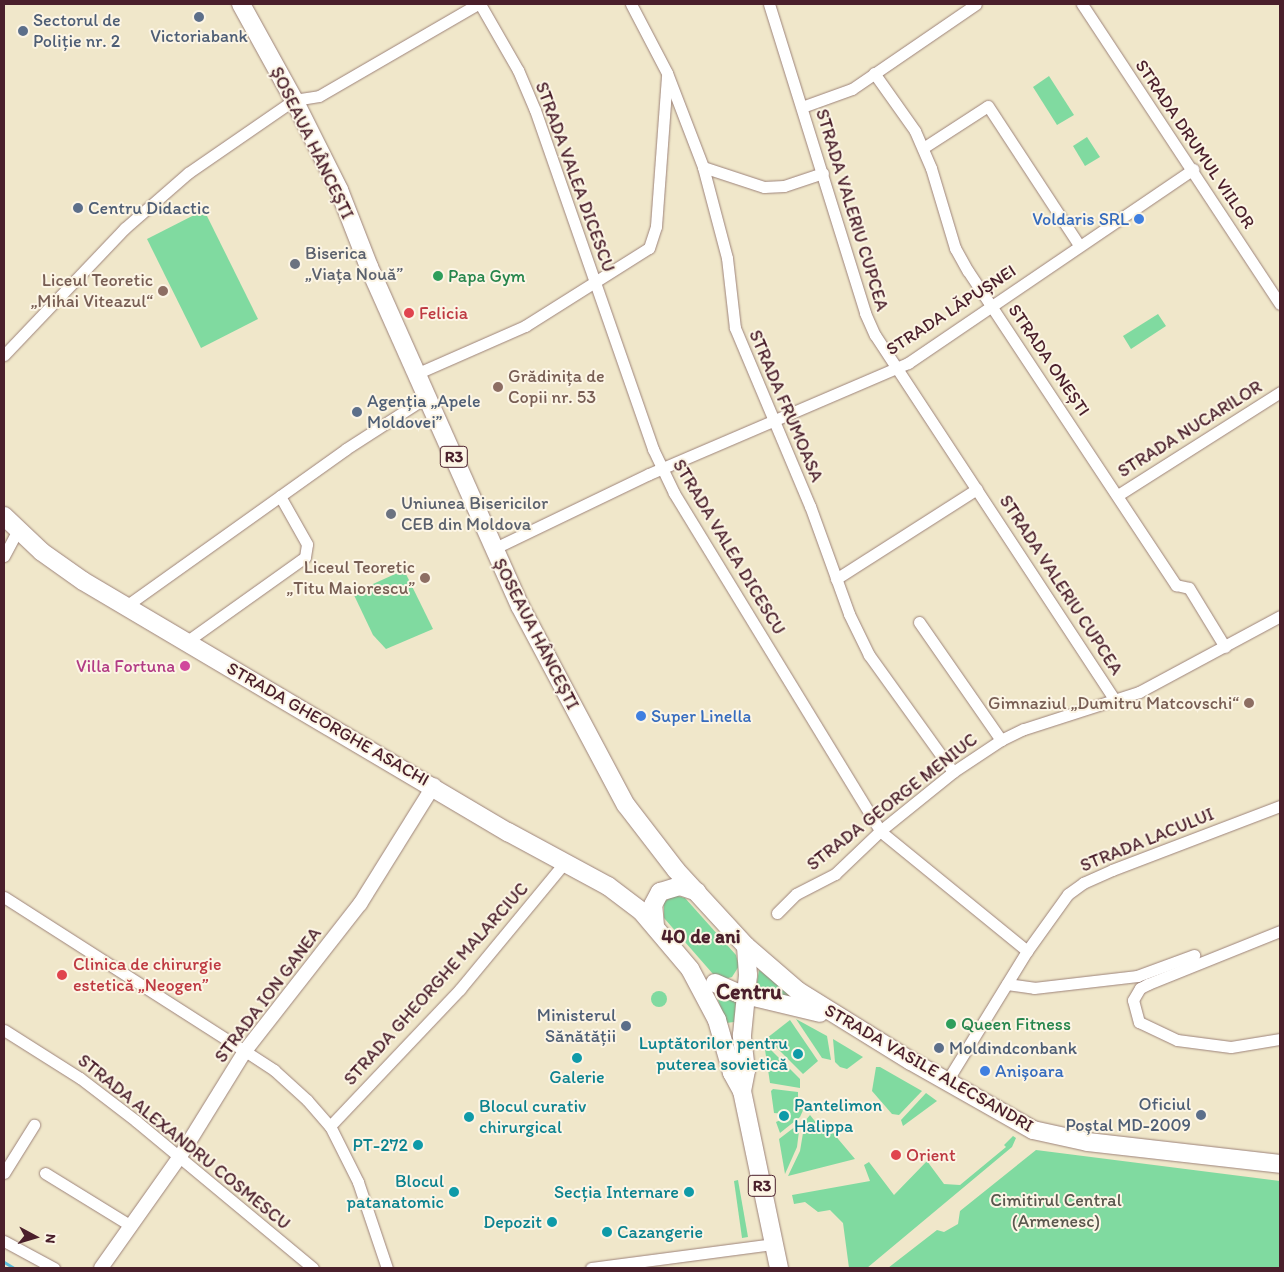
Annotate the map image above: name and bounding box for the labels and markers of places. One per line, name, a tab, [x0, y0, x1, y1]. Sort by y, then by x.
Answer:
place label: Sectorul de Poliție nr. 2	[33, 10, 121, 52]
marker: Victoriabank	[193, 11, 205, 23]
marker: Sectorul de Poliție nr. 2	[17, 25, 29, 37]
place label: Victoriabank	[150, 25, 248, 47]
place label: Centru Didactic	[88, 197, 209, 219]
marker: Centru Didactic	[72, 202, 84, 214]
place label: Voldaris SRL	[1032, 208, 1129, 230]
marker: Voldaris SRL	[1133, 213, 1145, 225]
place label: Biserica „Viața Nouă”	[305, 243, 403, 286]
marker: Biserica „Viața Nouă”	[289, 258, 301, 270]
place label: Papa Gym	[448, 265, 525, 287]
place label: Liceul Teoretic „Mihai Viteazul“	[31, 270, 153, 312]
marker: Papa Gym	[432, 270, 444, 282]
marker: Liceul Teoretic „Mihai Viteazul“	[157, 285, 169, 297]
place label: Felicia	[419, 302, 468, 324]
marker: Felicia	[403, 307, 415, 319]
place label: Grădinița de Copii nr. 53	[508, 366, 605, 408]
marker: Grădinița de Copii nr. 53	[492, 381, 504, 393]
place label: Agenția „Apele Moldovei”	[367, 391, 481, 434]
marker: Agenția „Apele Moldovei”	[351, 406, 363, 418]
place label: Uniunea Bisericilor CEB din Moldova	[401, 493, 547, 536]
marker: Uniunea Bisericilor CEB din Moldova	[385, 508, 397, 520]
place label: Liceul Teoretic „Titu Maiorescu”	[287, 557, 415, 600]
marker: Liceul Teoretic „Titu Maiorescu”	[419, 572, 431, 584]
place label: Villa Fortuna	[76, 655, 175, 677]
marker: Villa Fortuna	[179, 660, 191, 672]
place label: Gimnaziul „Dumitru Matcovschi“	[987, 692, 1239, 714]
marker: Gimnaziul „Dumitru Matcovschi“	[1243, 697, 1255, 709]
place label: Super Linella	[651, 705, 752, 727]
marker: Super Linella	[635, 710, 647, 722]
place label: Clinica de chirurgie estetică „Neogen”	[73, 954, 221, 996]
marker: Clinica de chirurgie estetică „Neogen”	[55, 968, 69, 982]
place label: Ministerul Sănătății	[537, 1005, 616, 1048]
place label: Queen Fitness	[961, 1013, 1070, 1035]
marker: Queen Fitness	[945, 1018, 957, 1030]
marker: Ministerul Sănătății	[620, 1020, 632, 1032]
place label: Luptătorilor pentru puterea sovietică	[639, 1033, 788, 1076]
place label: Moldindconbank	[949, 1037, 1077, 1059]
marker: Moldindconbank	[933, 1042, 945, 1054]
marker: Luptătorilor pentru puterea sovietică	[792, 1048, 804, 1060]
marker: Galerie	[571, 1052, 583, 1064]
place label: Anișoara	[995, 1060, 1064, 1082]
marker: Anișoara	[979, 1065, 991, 1077]
place label: Galerie	[549, 1066, 605, 1088]
place label: Oficiul Poștal MD-2009	[1065, 1094, 1191, 1136]
place label: Pantelimon Halippa	[794, 1095, 882, 1138]
place label: Blocul curativ chirurgical	[479, 1096, 586, 1138]
marker: Oficiul Poștal MD-2009	[1195, 1109, 1207, 1121]
marker: Pantelimon Halippa	[778, 1110, 790, 1122]
marker: Blocul curativ chirurgical	[463, 1111, 475, 1123]
place label: PT-272	[353, 1134, 408, 1156]
marker: PT-272	[412, 1139, 424, 1151]
place label: Orient	[906, 1144, 956, 1166]
marker: Orient	[890, 1149, 902, 1161]
place label: Blocul patanatomic	[346, 1171, 444, 1214]
place label: Secția Internare	[553, 1181, 679, 1203]
marker: Blocul patanatomic	[448, 1186, 460, 1198]
marker: Secția Internare	[683, 1186, 695, 1198]
place label: Depozit	[483, 1211, 542, 1233]
marker: Depozit	[546, 1216, 558, 1228]
place label: Cazangerie	[617, 1221, 703, 1243]
marker: Cazangerie	[601, 1226, 613, 1238]

